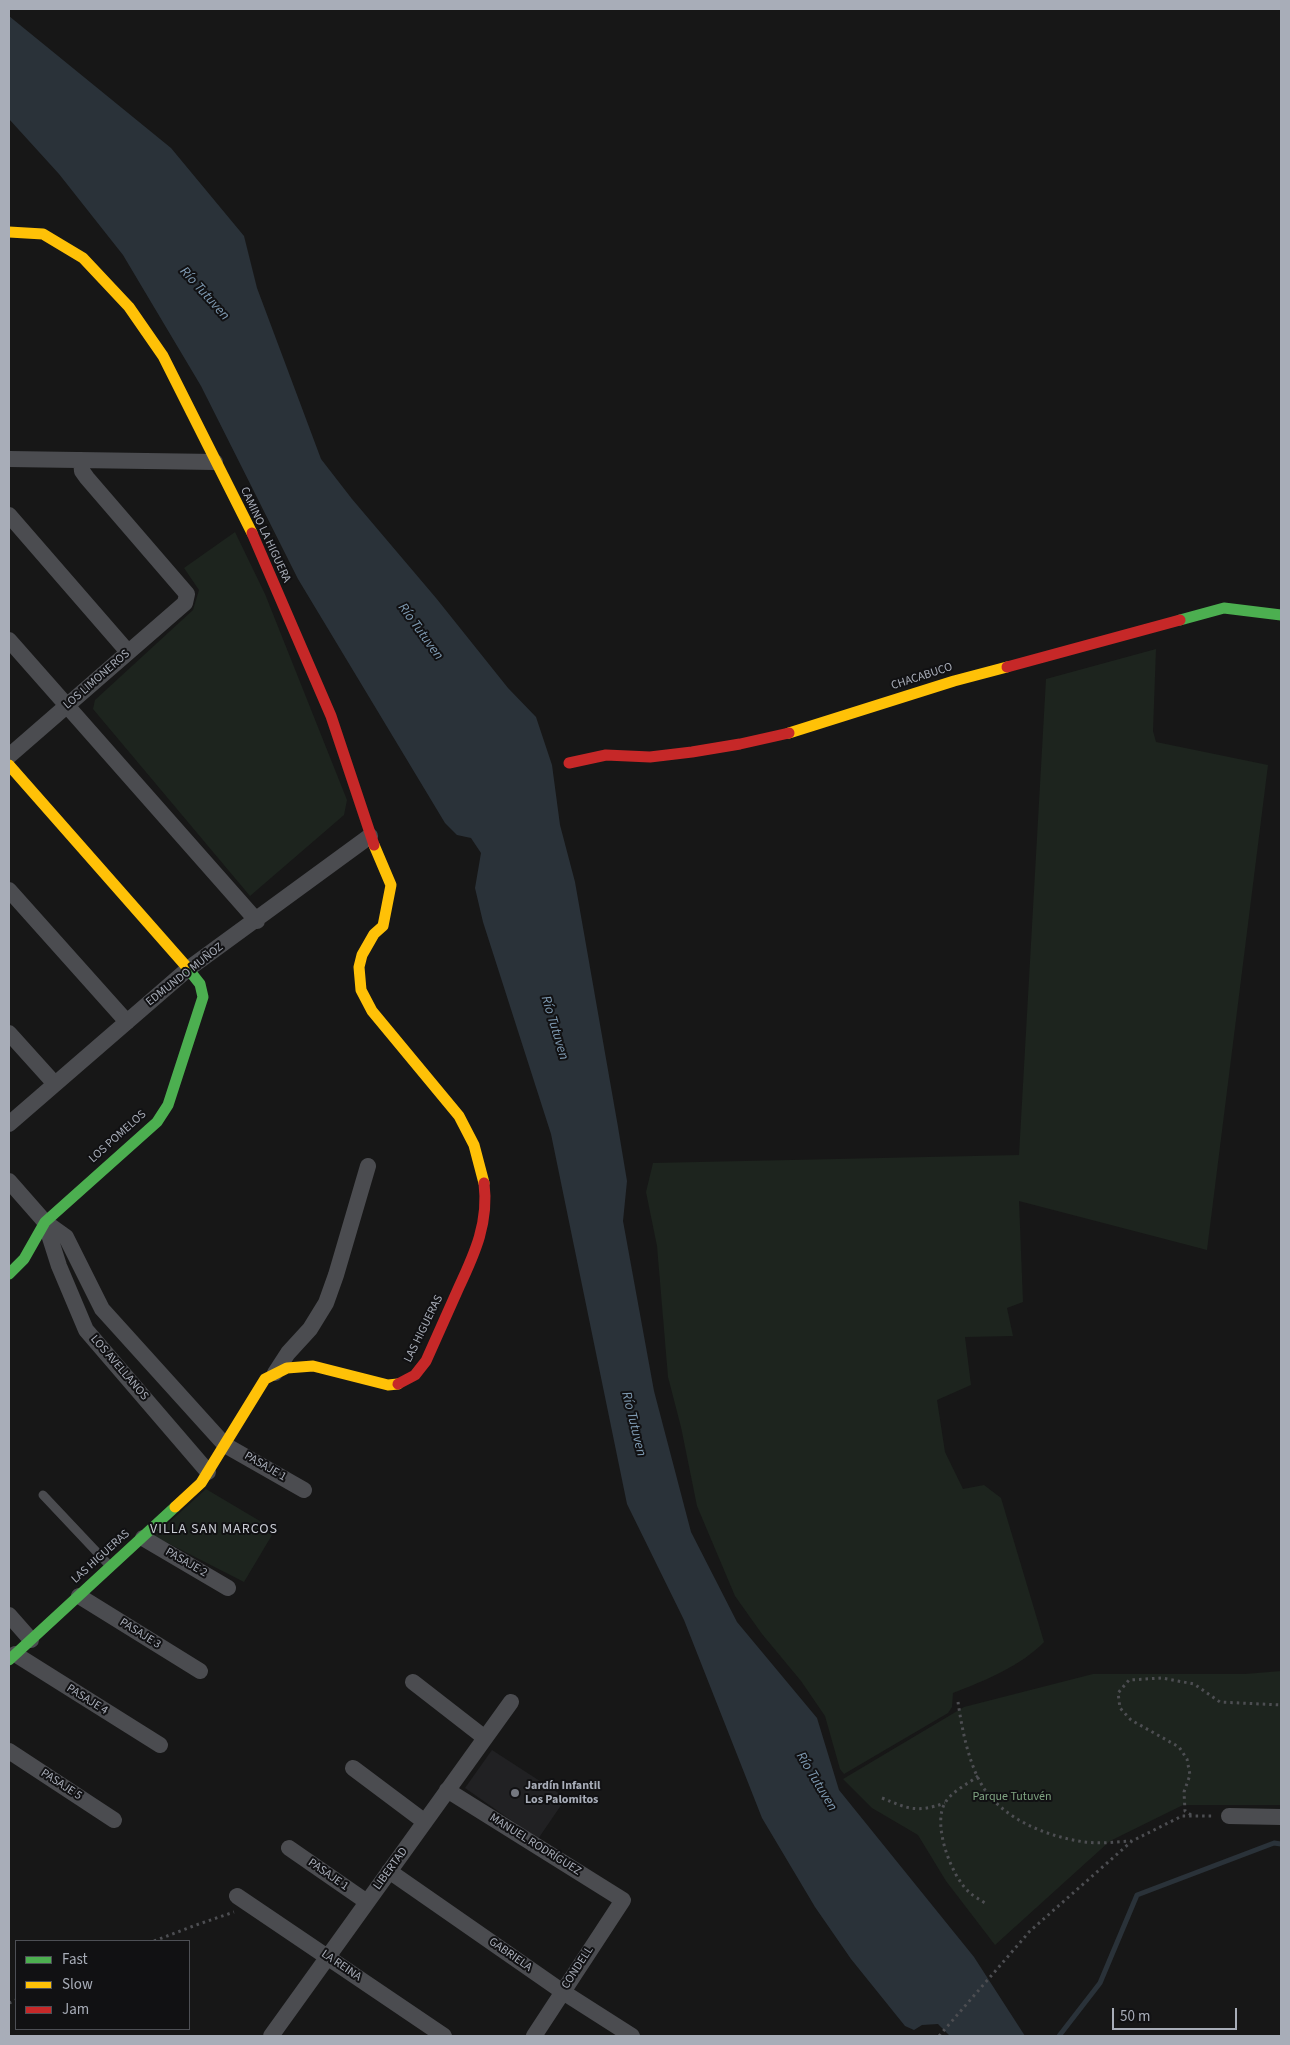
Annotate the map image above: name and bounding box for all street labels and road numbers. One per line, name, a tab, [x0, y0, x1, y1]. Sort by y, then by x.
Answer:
street label: CAMINO LA HIGUERA	[237, 485, 293, 585]
street label: LOS LIMONEROS	[61, 647, 133, 713]
street label: CHACABUCO	[889, 660, 955, 694]
street label: EDMUNDO MUÑOZ	[143, 940, 227, 1010]
street label: LOS POMELOS	[86, 1108, 150, 1166]
street label: LAS HIGUERAS	[401, 1293, 447, 1365]
street label: LOS AVELLANOS	[87, 1333, 151, 1403]
street label: PASAJE 1	[241, 1449, 289, 1485]
street label: LAS HIGUERAS	[69, 1527, 133, 1587]
street label: PASAJE 2	[162, 1545, 210, 1581]
street label: PASAJE 3	[117, 1616, 163, 1652]
street label: PASAJE 4	[64, 1682, 110, 1718]
street label: PASAJE 5	[38, 1766, 84, 1804]
street label: MANUEL RODRÍGUEZ	[486, 1811, 584, 1879]
street label: LIBERTAD	[371, 1845, 411, 1893]
street label: PASAJE 1	[305, 1856, 351, 1894]
street label: GABRIELA	[486, 1935, 534, 1975]
street label: CONDELL	[559, 1944, 597, 1992]
street label: LA REINA	[318, 1947, 364, 1985]

